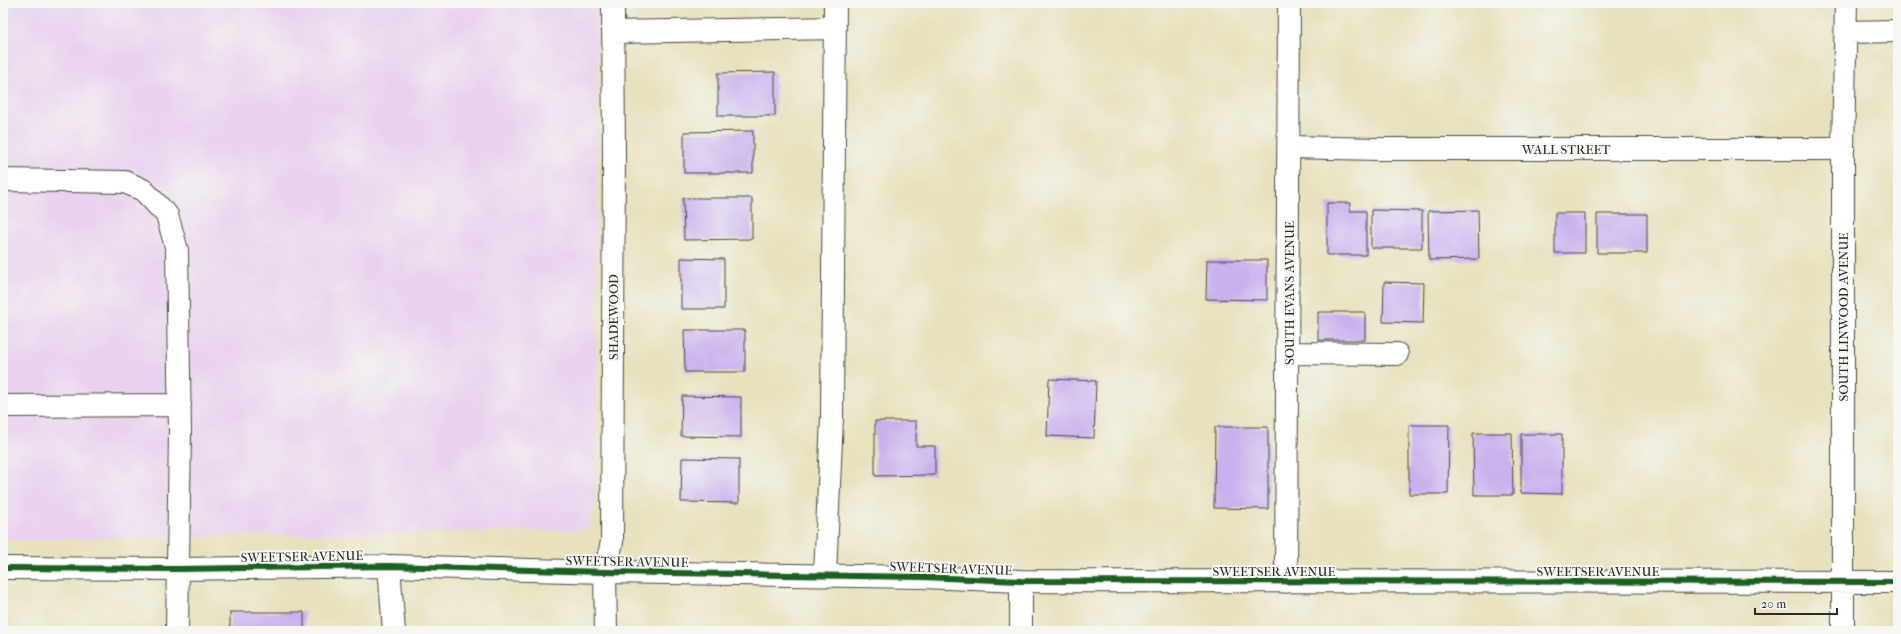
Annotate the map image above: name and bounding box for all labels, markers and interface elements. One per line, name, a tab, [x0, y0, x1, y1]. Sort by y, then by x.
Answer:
street label: WALL STREET	[1521, 142, 1610, 157]
street label: SOUTH EVANS AVENUE	[1282, 221, 1297, 365]
street label: SOUTH LINWOOD AVENUE	[1836, 232, 1851, 401]
street label: SHADEWOOD	[606, 274, 621, 360]
street label: SWEETSER AVENUE	[240, 548, 364, 565]
street label: SWEETSER AVENUE	[565, 553, 689, 570]
street label: SWEETSER AVENUE	[889, 559, 1013, 578]
street label: SWEETSER AVENUE	[1213, 564, 1336, 579]
street label: SWEETSER AVENUE	[1537, 564, 1660, 579]
scale bar	[1755, 590, 1837, 616]
text: 20 m	[1761, 597, 1786, 611]

